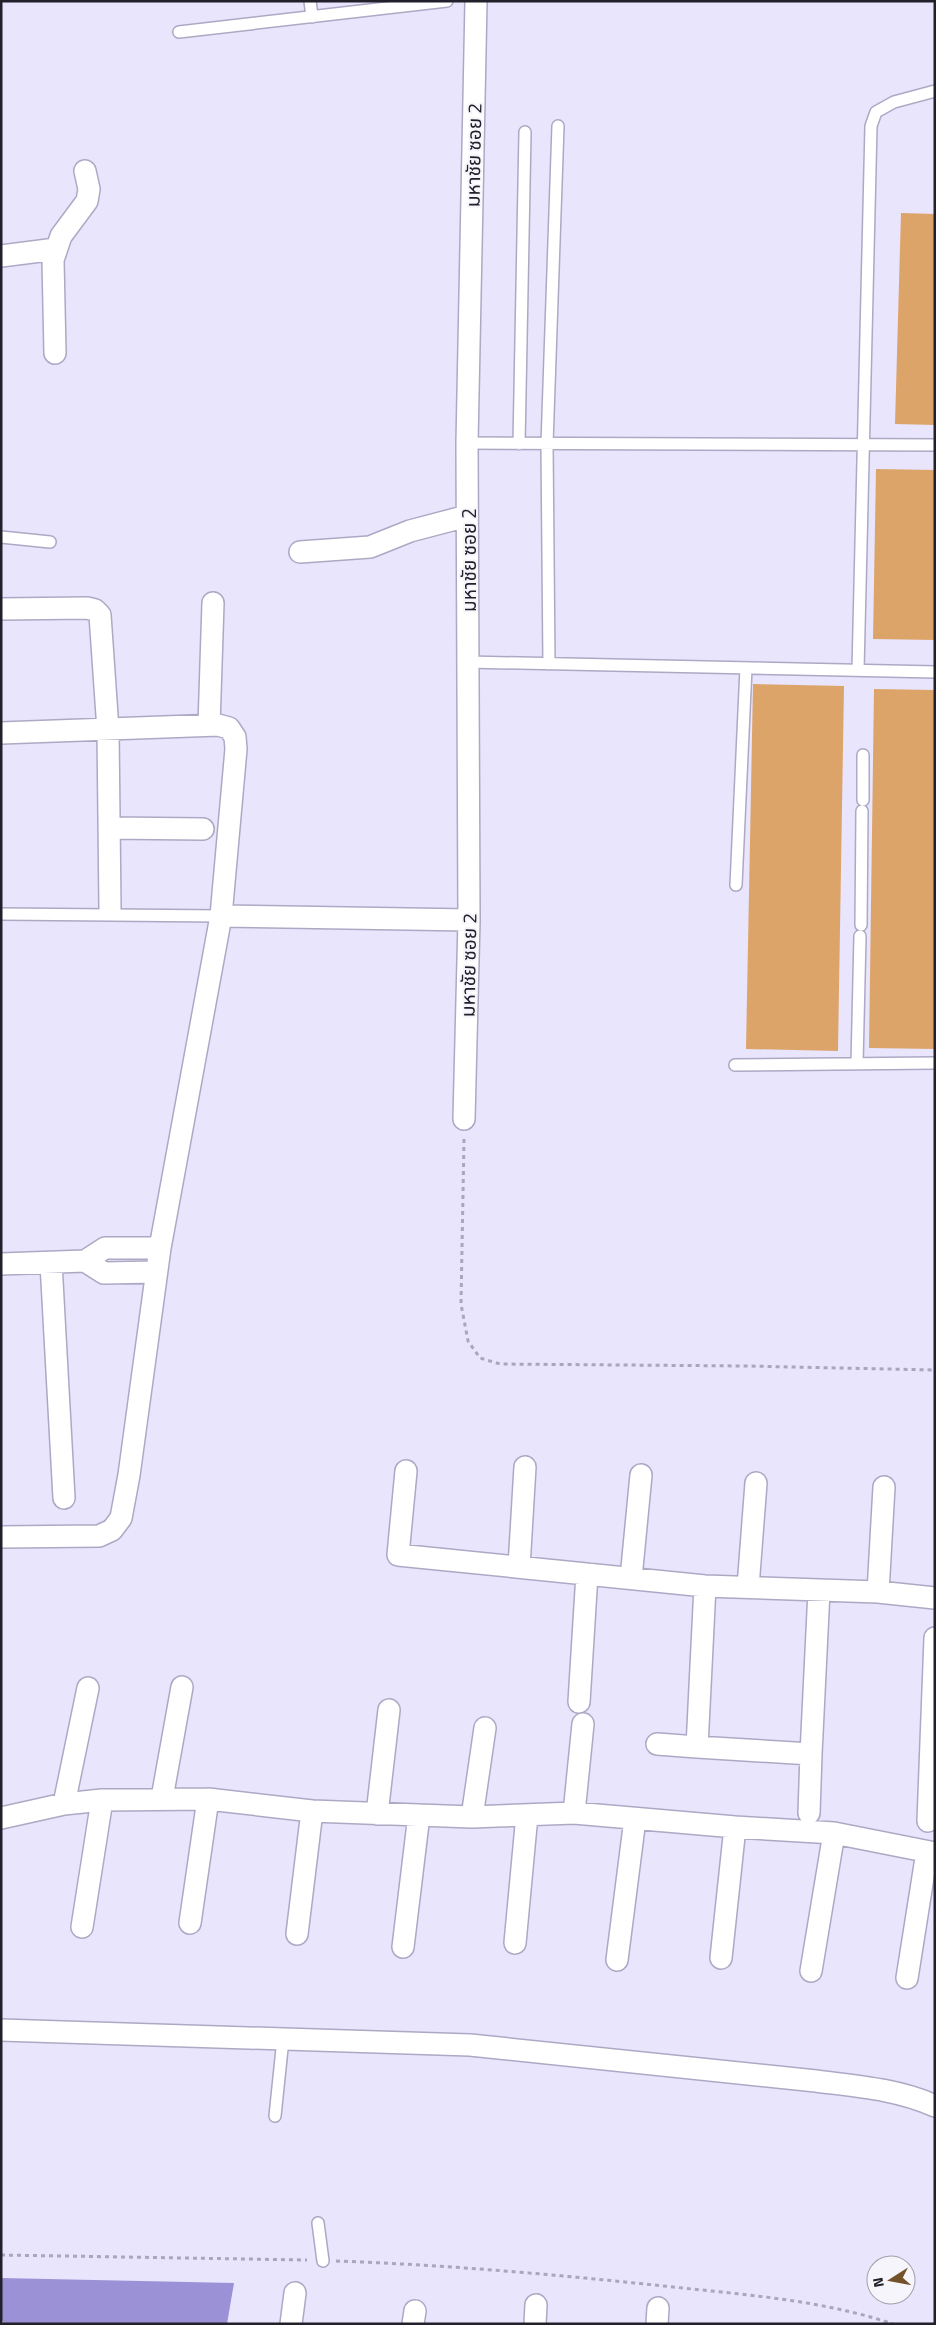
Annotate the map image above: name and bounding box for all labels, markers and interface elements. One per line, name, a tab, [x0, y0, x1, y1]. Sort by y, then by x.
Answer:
street label: มหาชัย ซอย 2	[458, 103, 488, 207]
street label: มหาชัย ซอย 2	[454, 508, 483, 612]
street label: มหาชัย ซอย 2	[453, 913, 483, 1017]
north arrow	[866, 2255, 916, 2305]
text: N	[867, 2276, 889, 2289]

